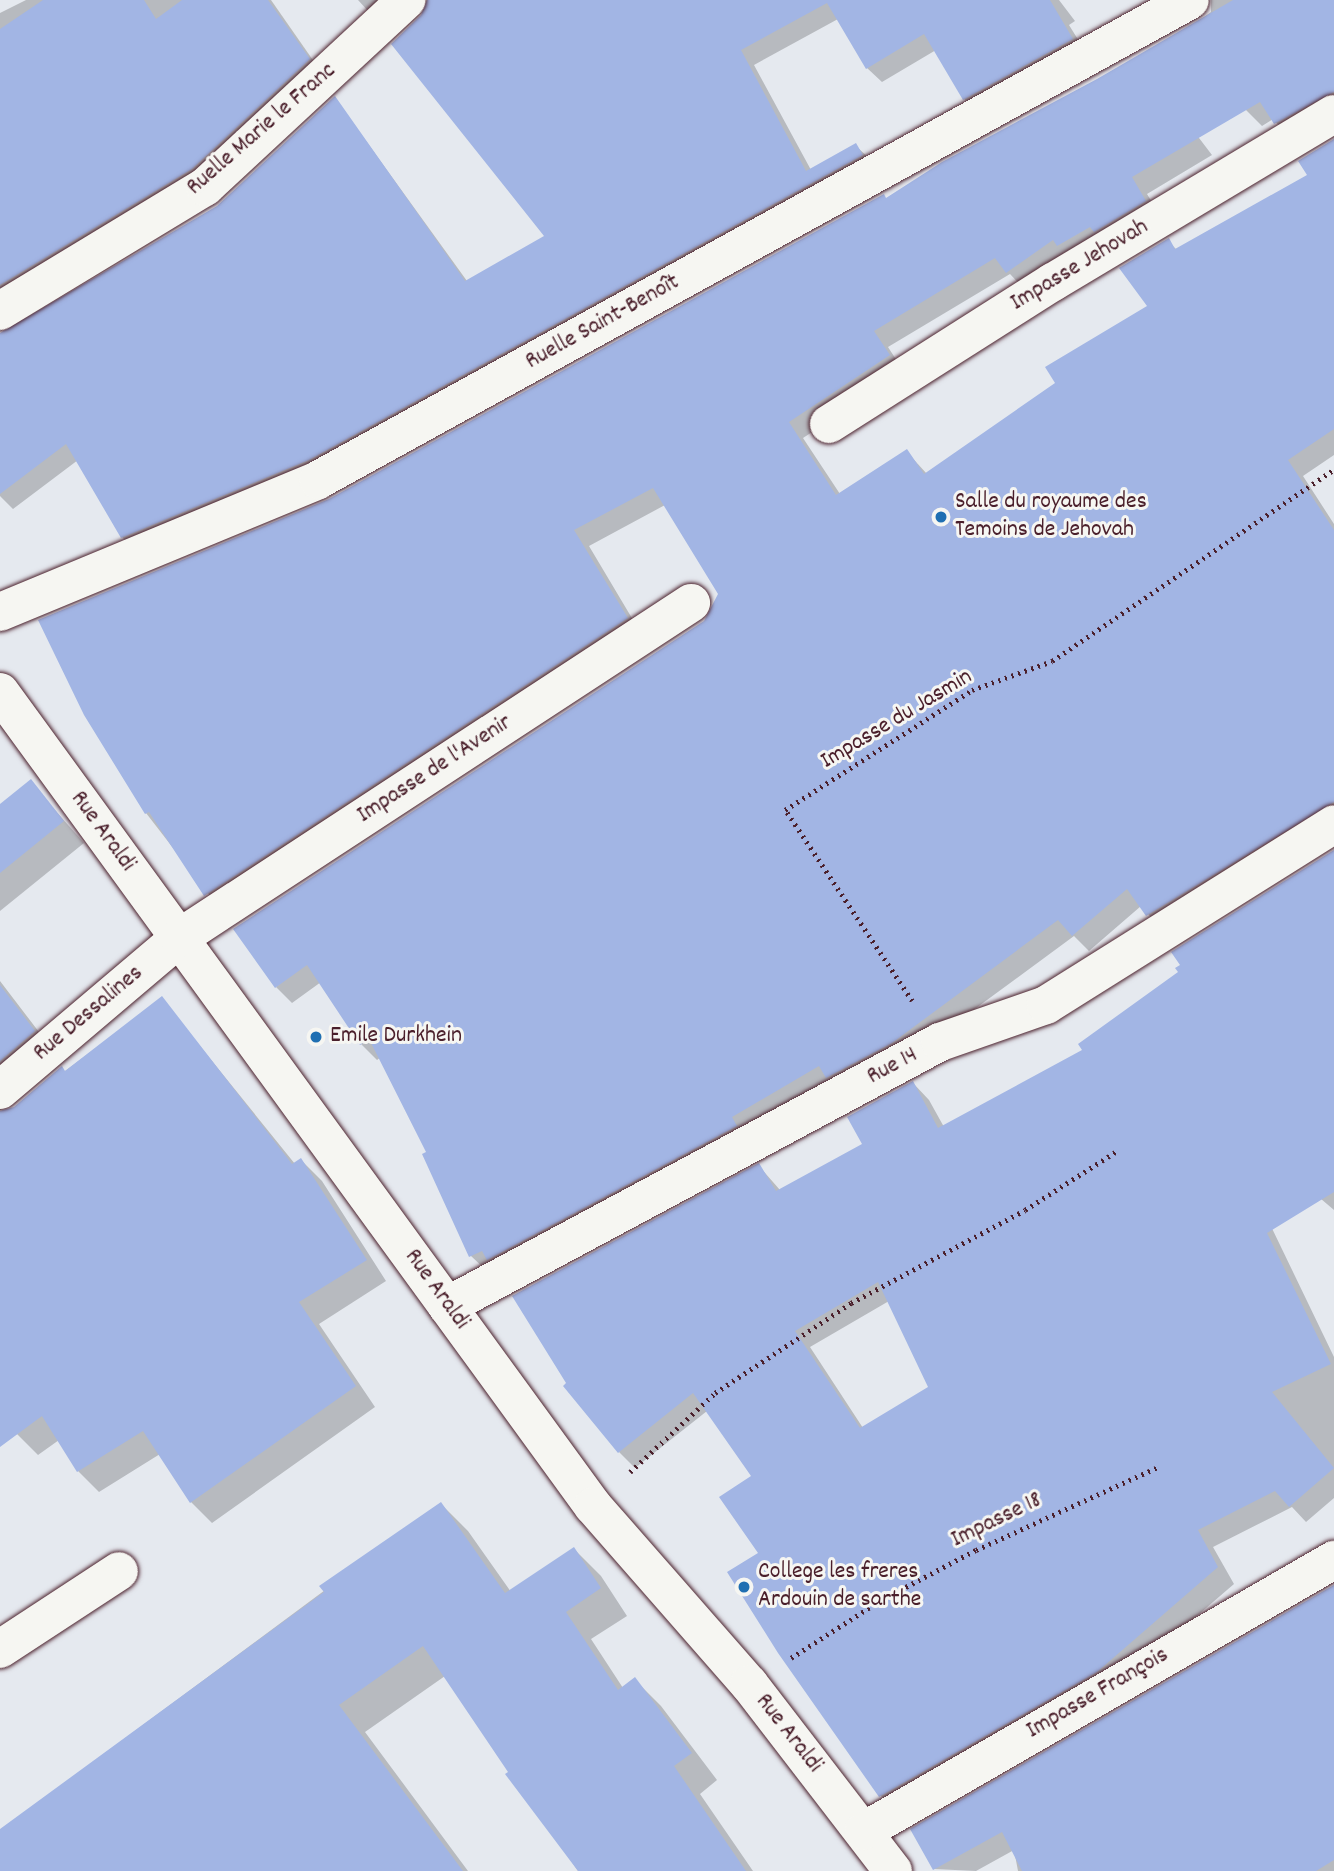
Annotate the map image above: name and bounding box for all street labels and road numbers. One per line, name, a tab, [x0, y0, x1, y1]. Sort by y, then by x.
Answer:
street label: Ruelle Marie le Franc	[182, 57, 342, 203]
street label: Impasse Jehovah	[1006, 214, 1154, 318]
street label: Ruelle Saint-Benoît	[521, 269, 685, 377]
street label: Impasse du Jasmin	[816, 663, 978, 777]
street label: Impasse de l'Avenir	[352, 709, 518, 831]
street label: Rue Araldi	[63, 786, 141, 878]
street label: Rue Dessalines	[28, 960, 150, 1068]
street label: Rue 14	[863, 1042, 923, 1092]
street label: Rue Araldi	[397, 1244, 475, 1336]
street label: Impasse 18	[947, 1487, 1047, 1555]
street label: Impasse François	[1022, 1642, 1174, 1746]
street label: Rue Araldi	[748, 1689, 828, 1779]

